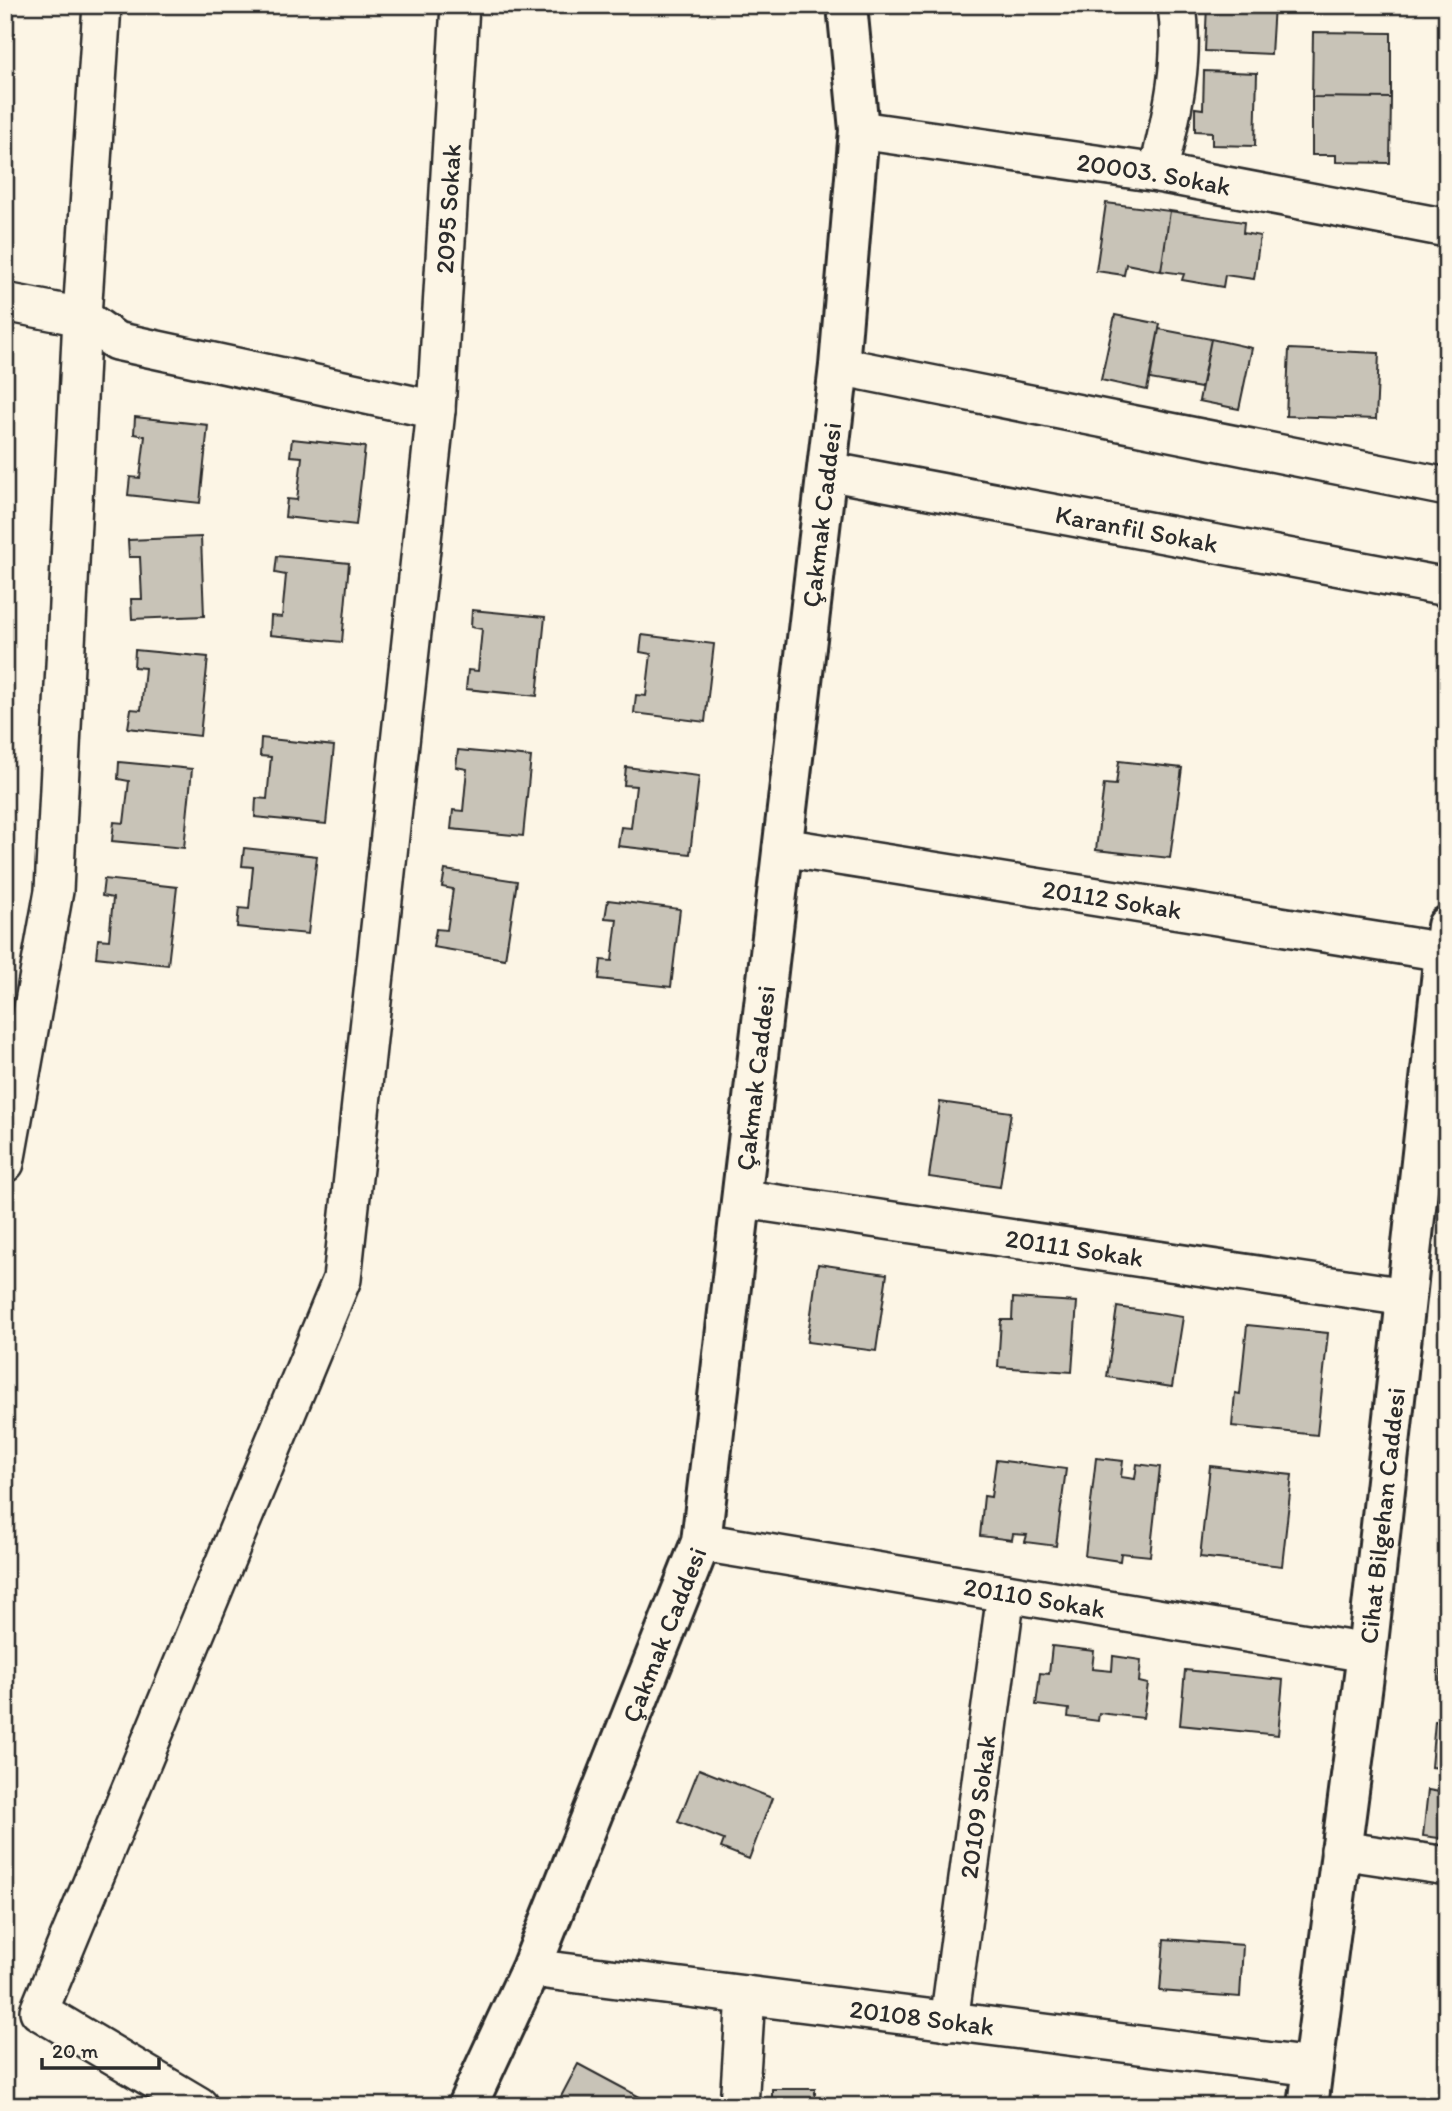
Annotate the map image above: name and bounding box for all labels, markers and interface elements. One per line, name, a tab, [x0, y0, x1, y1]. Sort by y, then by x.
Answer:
street label: 2095 Sokak	[428, 143, 468, 275]
street label: 20003. Sokak	[1075, 146, 1233, 203]
street label: Çakmak Caddesi	[795, 421, 848, 609]
street label: Karanfil Sokak	[1053, 498, 1221, 560]
street label: 20112 Sokak	[1040, 872, 1184, 926]
street label: Çakmak Caddesi	[729, 984, 782, 1172]
street label: 20111 Sokak	[1003, 1222, 1146, 1274]
street label: Cihat Bilgehan Caddesi	[1352, 1386, 1412, 1646]
street label: Çakmak Caddesi	[615, 1542, 713, 1727]
street label: 20110 Sokak	[961, 1570, 1108, 1625]
street label: 20109 Sokak	[952, 1733, 1003, 1881]
street label: 20108 Sokak	[848, 1992, 996, 2042]
scale bar	[42, 2027, 159, 2071]
text: 20 m	[52, 2038, 99, 2063]

